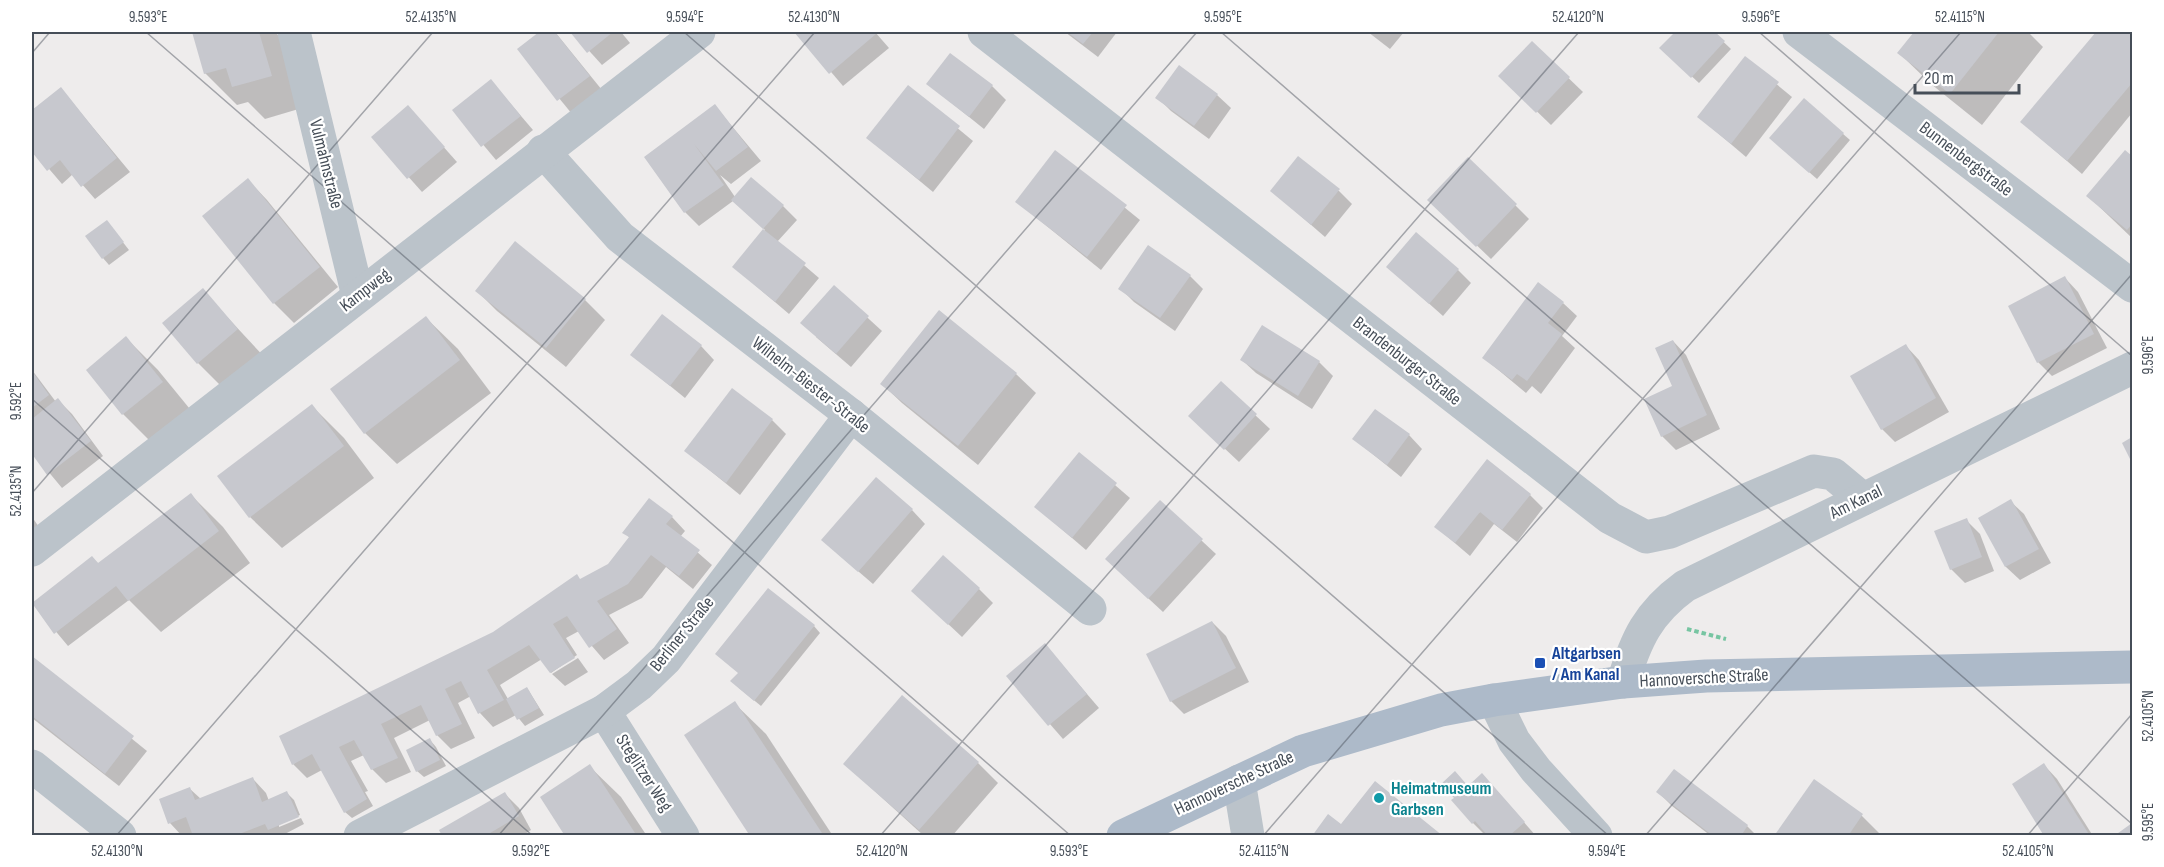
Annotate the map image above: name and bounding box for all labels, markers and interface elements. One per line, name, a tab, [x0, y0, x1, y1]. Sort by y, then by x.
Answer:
text: 9.593°E	[129, 8, 167, 27]
text: 52.4135°N	[406, 8, 456, 27]
text: 9.594°E	[666, 8, 704, 27]
text: 52.4130°N	[788, 8, 840, 27]
text: 9.595°E	[1204, 8, 1242, 27]
text: 52.4120°N	[1552, 8, 1604, 27]
text: 9.596°E	[1742, 8, 1780, 27]
text: 52.4115°N	[1935, 8, 1985, 27]
scale bar	[1915, 57, 2018, 95]
text: 20 m	[1924, 68, 1954, 89]
street label: Vulmahnstraße	[305, 117, 347, 211]
street label: Bunnenbergstraße	[1915, 117, 2017, 201]
street label: Kampweg	[336, 264, 394, 316]
street label: Brandenburger Straße	[1349, 312, 1465, 410]
street label: Wilhelm-Biester-Straße	[748, 332, 874, 438]
text: 9.596°E	[2139, 336, 2158, 374]
text: 9.592°E	[7, 382, 26, 420]
text: 52.4135°N	[7, 466, 26, 516]
street label: Am Kanal	[1826, 480, 1886, 524]
street label: Berliner Straße	[645, 592, 719, 676]
place label: Altgarbsen / Am Kanal	[1551, 643, 1621, 685]
marker: Altgarbsen / Am Kanal	[1533, 656, 1547, 670]
street label: Hannoversche Straße	[1639, 664, 1769, 692]
text: 52.4105°N	[2139, 690, 2158, 742]
street label: Steglitzer Weg	[611, 731, 677, 815]
street label: Hannoversche Straße	[1171, 746, 1297, 820]
place label: Heimatmuseum Garbsen	[1391, 778, 1491, 820]
marker: Heimatmuseum Garbsen	[1372, 791, 1386, 805]
text: 9.595°E	[2139, 803, 2158, 841]
text: 52.4130°N	[91, 842, 143, 861]
text: 9.592°E	[512, 842, 550, 861]
text: 52.4120°N	[856, 842, 908, 861]
text: 9.593°E	[1050, 842, 1088, 861]
text: 52.4115°N	[1239, 842, 1289, 861]
text: 9.594°E	[1588, 842, 1626, 861]
text: 52.4105°N	[2002, 842, 2054, 861]

